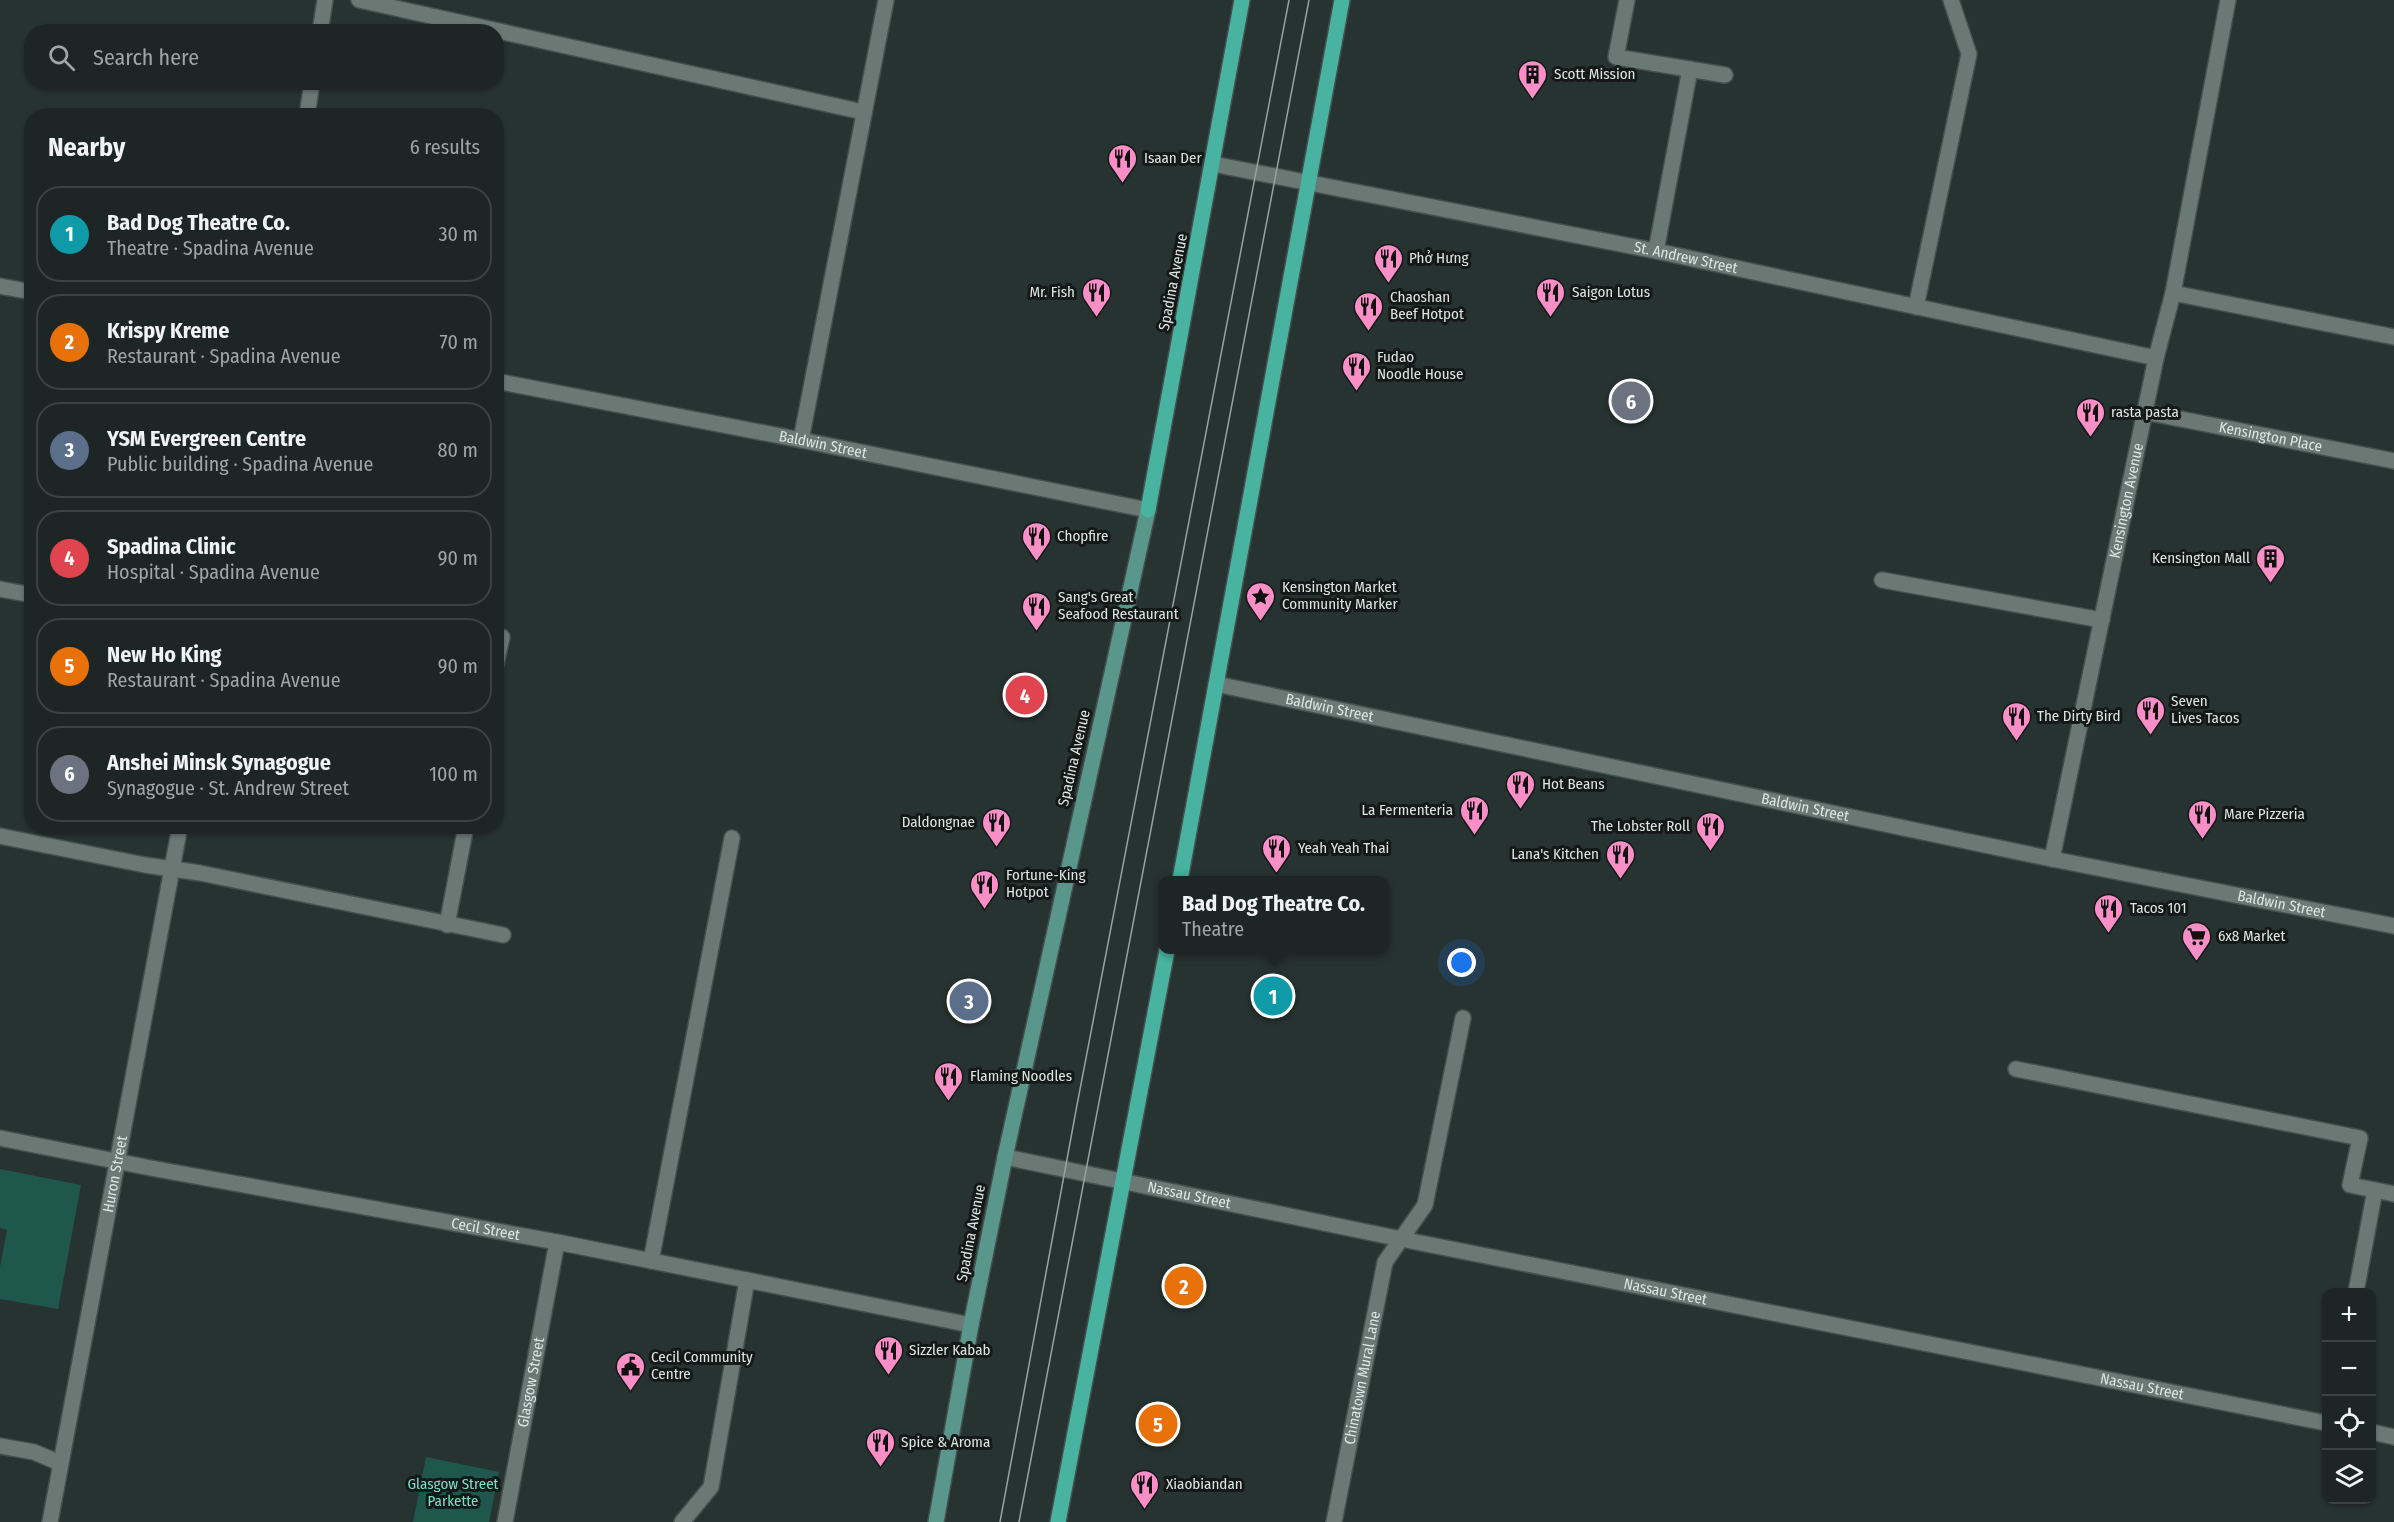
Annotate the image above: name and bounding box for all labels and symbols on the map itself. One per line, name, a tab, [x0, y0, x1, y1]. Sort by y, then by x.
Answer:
building icon: Scott Mission	[1517, 58, 1549, 100]
place label: Scott Mission	[1554, 65, 1635, 83]
restaurant icon: Isaan Der	[1107, 142, 1139, 184]
place label: Isaan Der	[1144, 149, 1202, 167]
street label: Spadina Avenue	[1155, 232, 1191, 332]
street label: St. Andrew Street	[1632, 238, 1739, 277]
restaurant icon: Phở Hưng	[1372, 242, 1404, 284]
place label: Phở Hưng	[1409, 249, 1468, 267]
restaurant icon: Mr. Fish	[1080, 276, 1112, 318]
restaurant icon: Saigon Lotus	[1535, 276, 1567, 318]
place label: Mr. Fish	[1029, 283, 1075, 301]
place label: Saigon Lotus	[1572, 283, 1650, 301]
place label: Chaoshan Beef Hotpot	[1390, 288, 1464, 323]
restaurant icon: Chaoshan Beef Hotpot	[1353, 290, 1385, 332]
place label: Fudao Noodle House	[1377, 348, 1463, 383]
restaurant icon: Fudao Noodle House	[1340, 350, 1372, 392]
pin: 6	[1612, 378, 1650, 424]
restaurant icon: rasta pasta	[2074, 396, 2106, 438]
place label: rasta pasta	[2111, 403, 2179, 421]
street label: Kensington Place	[2217, 418, 2324, 456]
street label: Baldwin Street	[777, 427, 869, 462]
street label: Kensington Avenue	[2106, 441, 2147, 560]
restaurant icon: Chopfire	[1020, 520, 1052, 562]
place label: Chopfire	[1057, 527, 1108, 545]
building icon: Kensington Mall	[2255, 542, 2287, 584]
place label: Kensington Mall	[2152, 549, 2250, 567]
place label: Kensington Market Community Marker	[1282, 578, 1398, 613]
place icon: Kensington Market Community Marker	[1245, 580, 1277, 622]
place label: Sang's Great Seafood Restaurant	[1058, 588, 1179, 623]
restaurant icon: Sang's Great Seafood Restaurant	[1021, 590, 1053, 632]
pin: 4	[1006, 672, 1044, 718]
street label: Baldwin Street	[1284, 690, 1375, 726]
place label: Seven Lives Tacos	[2171, 692, 2239, 727]
restaurant icon: Seven Lives Tacos	[2134, 694, 2166, 736]
restaurant icon: The Dirty Bird	[2000, 700, 2032, 742]
place label: The Dirty Bird	[2037, 707, 2120, 725]
street label: Spadina Avenue	[1054, 708, 1094, 808]
restaurant icon: Hot Beans	[1505, 768, 1537, 810]
place label: Hot Beans	[1542, 775, 1605, 793]
street label: Baldwin Street	[1760, 789, 1851, 825]
restaurant icon: La Fermenteria	[1458, 794, 1490, 836]
restaurant icon: Mare Pizzeria	[2187, 798, 2219, 840]
place label: La Fermenteria	[1362, 801, 1453, 819]
place label: Mare Pizzeria	[2224, 805, 2305, 823]
restaurant icon: Daldongnae	[980, 806, 1012, 848]
restaurant icon: The Lobster Roll	[1695, 810, 1727, 852]
place label: Daldongnae	[902, 813, 975, 831]
place label: The Lobster Roll	[1591, 817, 1690, 835]
restaurant icon: Yeah Yeah Thai	[1261, 832, 1293, 874]
restaurant icon: Lana's Kitchen	[1604, 838, 1636, 880]
place label: Yeah Yeah Thai	[1298, 839, 1389, 857]
place label: Lana's Kitchen	[1511, 845, 1599, 863]
place label: Fortune-King Hotpot	[1006, 866, 1085, 901]
restaurant icon: Fortune-King Hotpot	[969, 868, 1001, 910]
street label: Baldwin Street	[2236, 887, 2327, 921]
restaurant icon: Tacos 101	[2093, 892, 2125, 934]
place label: Tacos 101	[2130, 899, 2187, 917]
supermarket icon: 6x8 Market	[2181, 920, 2213, 962]
place label: 6x8 Market	[2218, 927, 2285, 945]
your location	[1447, 948, 1476, 977]
pin: 1	[1254, 974, 1292, 1018]
pin: 3	[950, 978, 988, 1024]
restaurant icon: Flaming Noodles	[933, 1060, 965, 1102]
place label: Flaming Noodles	[970, 1067, 1072, 1085]
street label: Huron Street	[99, 1134, 131, 1214]
street label: Nassau Street	[1146, 1178, 1232, 1213]
street label: Spadina Avenue	[953, 1183, 989, 1283]
street label: Cecil Street	[450, 1214, 521, 1244]
pin: 2	[1164, 1264, 1204, 1308]
street label: Nassau Street	[1622, 1275, 1709, 1309]
street label: Chinatown Mural Lane	[1340, 1310, 1384, 1446]
restaurant icon: Sizzler Kabab	[872, 1334, 904, 1376]
street label: Glasgow Street	[514, 1336, 548, 1429]
place label: Sizzler Kabab	[909, 1341, 991, 1359]
place label: Cecil Community Centre	[651, 1348, 753, 1383]
public building icon: Cecil Community Centre	[614, 1350, 646, 1392]
street label: Nassau Street	[2099, 1369, 2185, 1404]
pin: 5	[1138, 1402, 1178, 1446]
restaurant icon: Spice & Aroma	[864, 1426, 896, 1468]
place label: Spice & Aroma	[901, 1433, 990, 1451]
restaurant icon: Xiaobiandan	[1129, 1468, 1161, 1510]
park label: Glasgow Street Parkette	[407, 1475, 499, 1510]
place label: Xiaobiandan	[1166, 1475, 1243, 1493]

